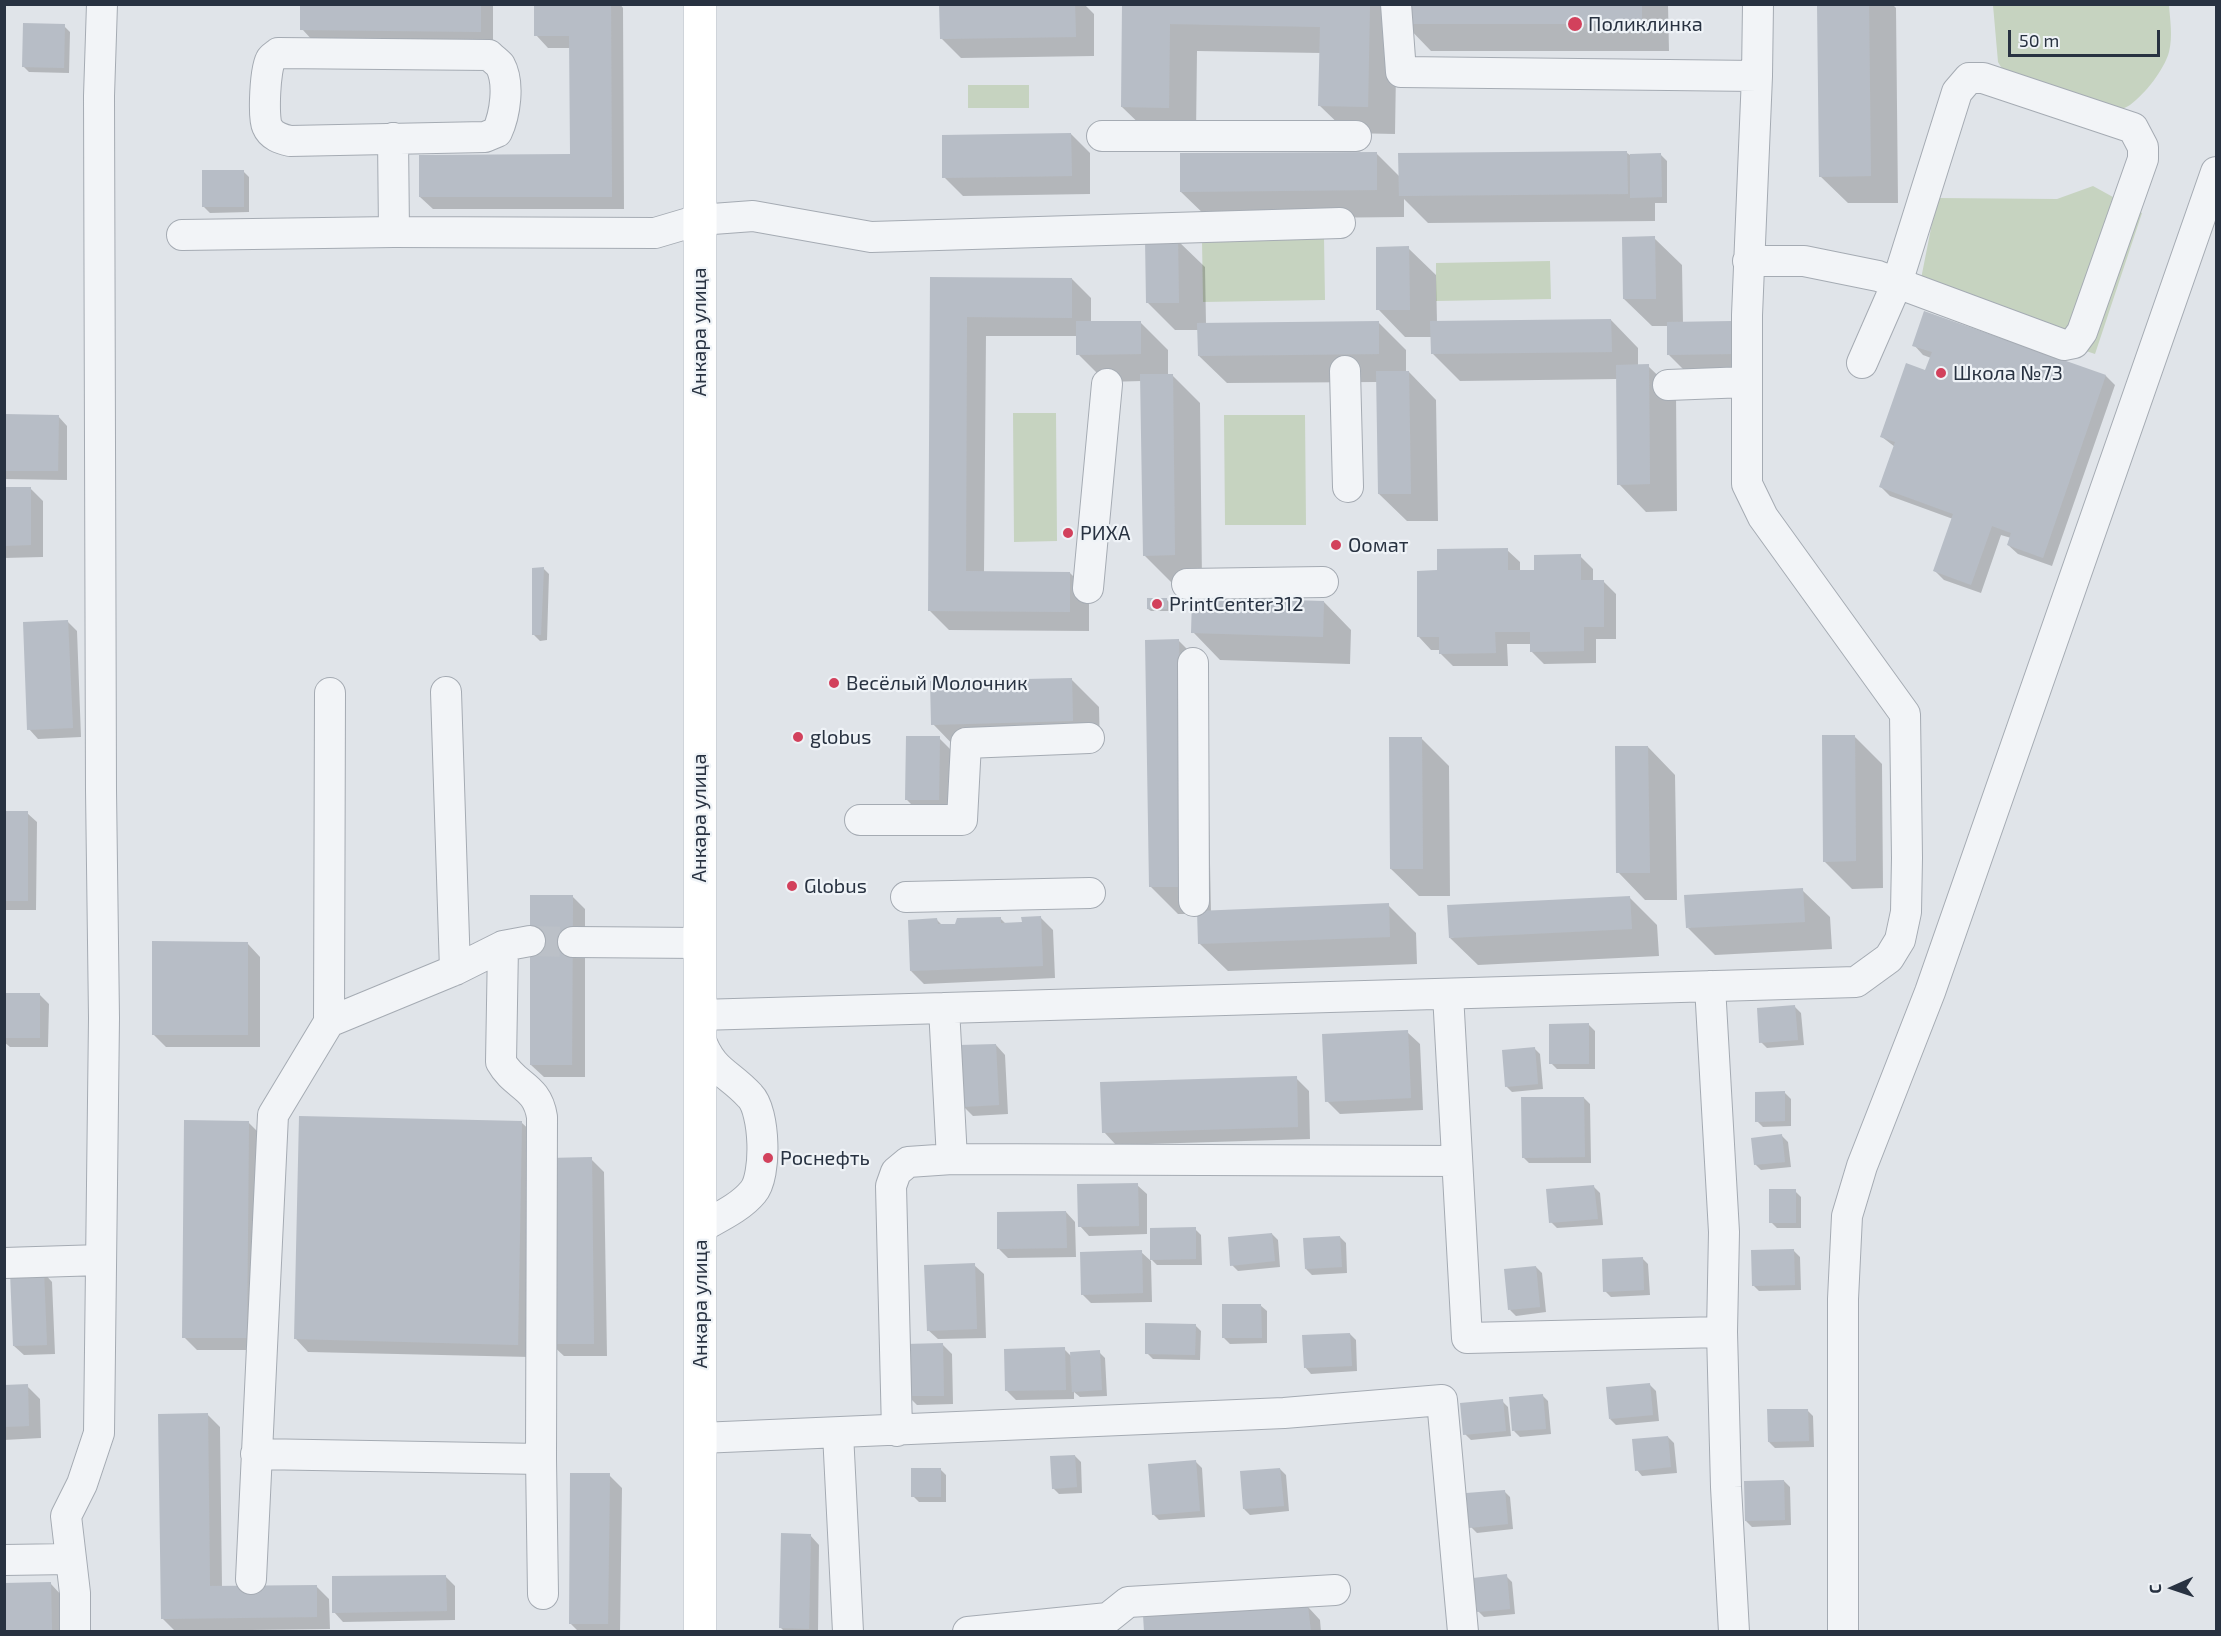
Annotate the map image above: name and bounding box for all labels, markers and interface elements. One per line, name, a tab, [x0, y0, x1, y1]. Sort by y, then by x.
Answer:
place label: Поликлинка	[1588, 12, 1703, 36]
marker: Поликлинка	[1566, 15, 1584, 33]
scale bar	[2011, 18, 2162, 56]
text: 50 m	[2019, 29, 2059, 51]
street label: Анкара улица	[687, 268, 711, 396]
place label: Школа №73	[1953, 361, 2063, 385]
marker: Школа №73	[1934, 366, 1948, 380]
place label: РИХА	[1080, 521, 1130, 545]
marker: РИХА	[1061, 526, 1075, 540]
place label: Оомат	[1348, 533, 1409, 557]
marker: Оомат	[1329, 538, 1343, 552]
place label: PrintCenter312	[1169, 592, 1303, 616]
marker: PrintCenter312	[1150, 597, 1164, 611]
place label: Весёлый Молочник	[846, 671, 1028, 695]
marker: Весёлый Молочник	[827, 676, 841, 690]
place label: globus	[810, 725, 871, 749]
marker: globus	[791, 730, 805, 744]
street label: Анкара улица	[687, 754, 711, 882]
place label: Globus	[804, 874, 867, 898]
marker: Globus	[785, 879, 799, 893]
place label: Роснефть	[780, 1146, 870, 1170]
marker: Роснефть	[761, 1151, 775, 1165]
street label: Анкара улица	[688, 1240, 712, 1368]
north arrow	[2143, 1558, 2203, 1618]
text: С	[2145, 1584, 2164, 1594]

